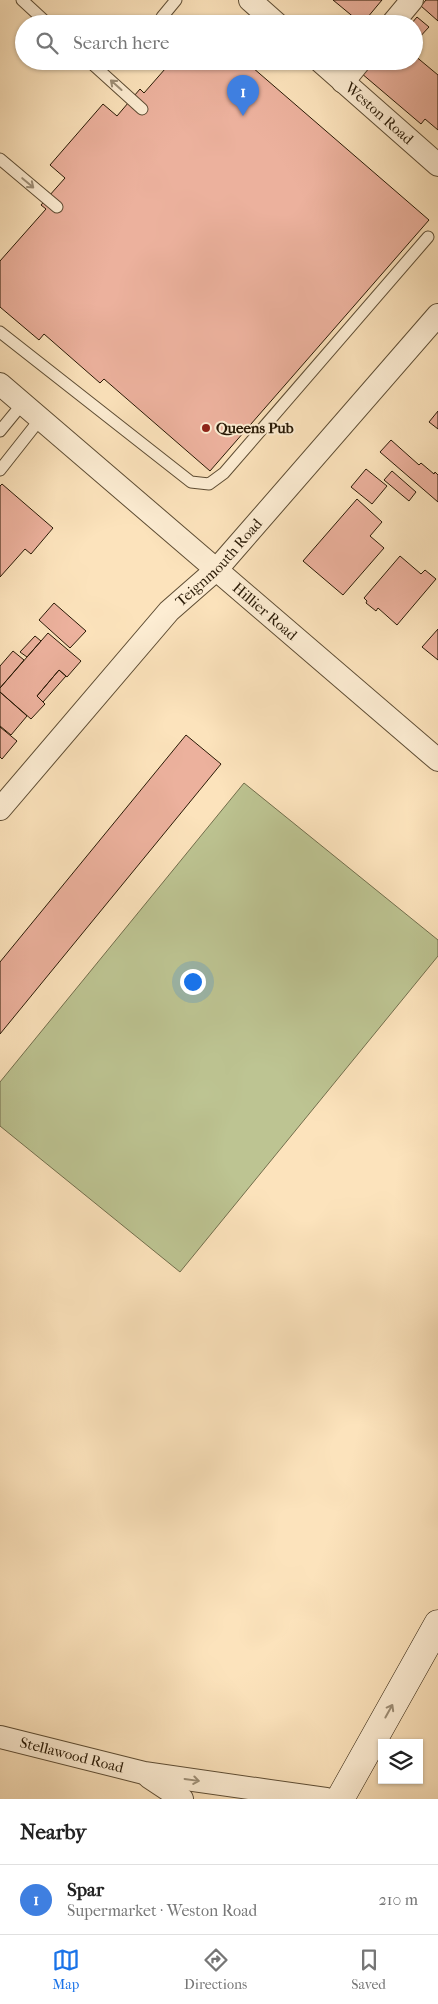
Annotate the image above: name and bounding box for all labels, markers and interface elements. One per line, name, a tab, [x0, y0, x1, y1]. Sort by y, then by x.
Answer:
search box	[15, 15, 423, 70]
icon: search	[33, 29, 61, 57]
text: Search here	[73, 32, 169, 54]
pin: 1	[227, 75, 259, 116]
street label: Weston Road	[341, 78, 418, 149]
one-way arrow	[109, 79, 122, 91]
one-way arrow	[22, 177, 35, 189]
place label: Queens Pub	[216, 419, 294, 437]
marker: Queens Pub	[200, 422, 212, 434]
street label: Teignmouth Road	[172, 514, 266, 610]
street label: Hillier Road	[229, 579, 301, 645]
your location	[180, 969, 206, 995]
one-way arrow	[385, 1704, 395, 1718]
street label: Stellawood Road	[18, 1733, 126, 1777]
map controls	[378, 1739, 423, 1784]
button: layers	[378, 1739, 423, 1784]
one-way arrow	[184, 1775, 200, 1785]
text: Nearby	[20, 1820, 86, 1844]
text: Spar	[67, 1879, 104, 1901]
text: 1	[33, 1890, 39, 1909]
text: 210 m	[379, 1890, 418, 1909]
text: Supermarket · Weston Road	[67, 1901, 257, 1920]
tab: Map	[52, 1946, 80, 1993]
tab: Directions	[184, 1946, 247, 1993]
tab: Saved	[351, 1946, 386, 1993]

